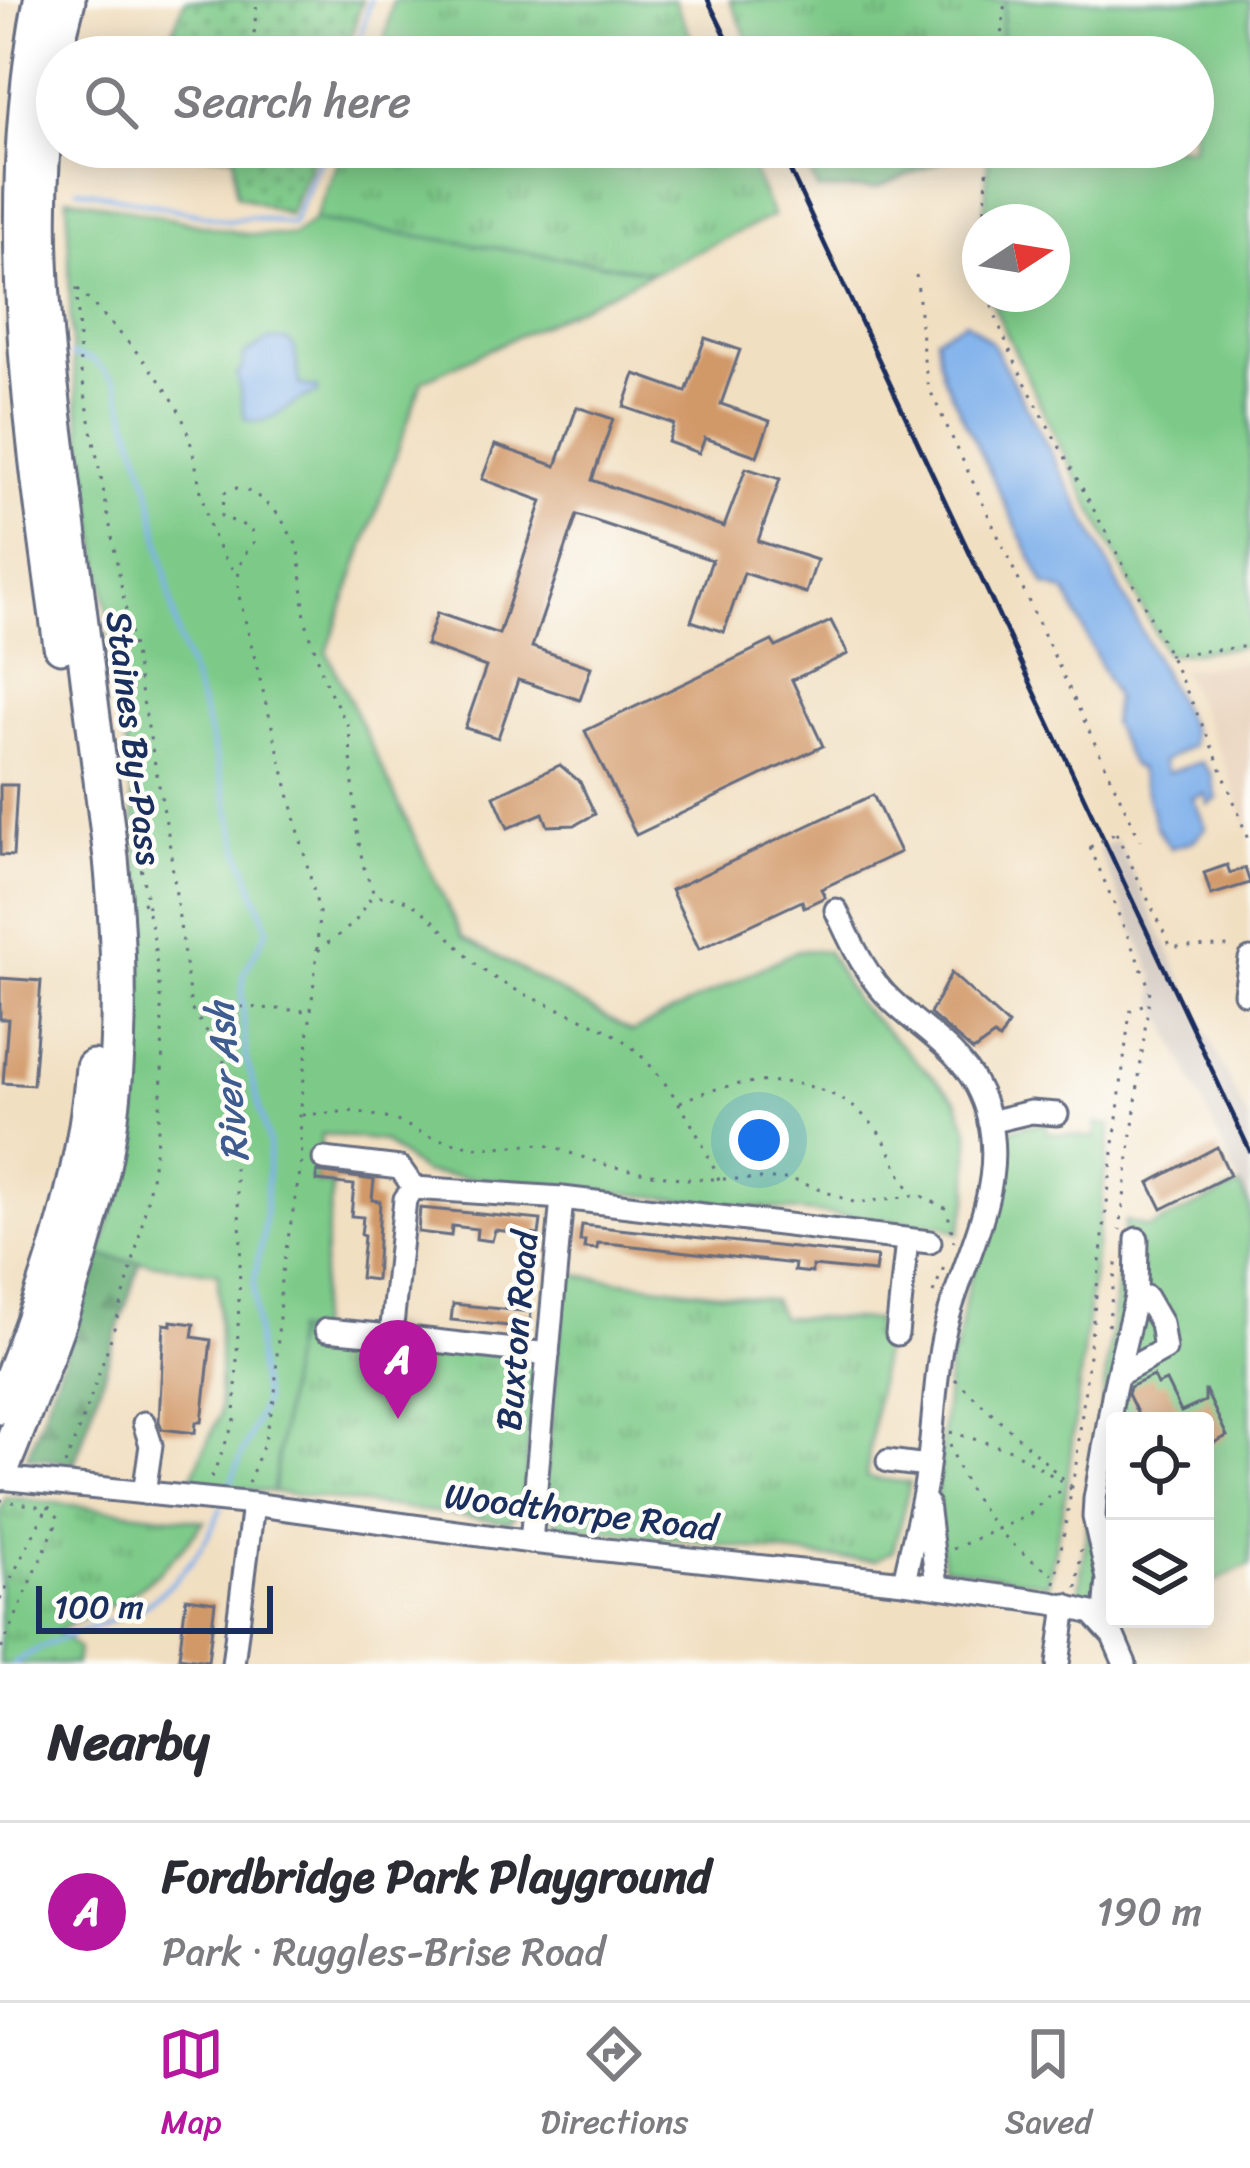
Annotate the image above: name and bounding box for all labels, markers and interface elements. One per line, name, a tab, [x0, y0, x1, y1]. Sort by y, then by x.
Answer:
search box	[36, 36, 1214, 168]
text: Search here	[174, 62, 411, 142]
icon: search	[78, 69, 144, 135]
north arrow	[962, 204, 1070, 312]
street label: Staines By-Pass	[87, 607, 181, 869]
water label: River Ash	[184, 995, 270, 1166]
your location	[729, 1110, 789, 1170]
street label: Buxton Road	[476, 1226, 558, 1433]
pin: A	[359, 1320, 437, 1419]
map controls	[1106, 1412, 1214, 1628]
button: locate	[1106, 1412, 1214, 1520]
street label: Woodthorpe Road	[441, 1464, 723, 1561]
button: layers	[1106, 1520, 1214, 1628]
text: 100 m	[54, 1578, 144, 1636]
scale bar	[36, 1580, 273, 1633]
text: Nearby	[48, 1697, 209, 1787]
text: Fordbridge Park Playground	[162, 1837, 711, 1917]
text: A	[74, 1877, 100, 1946]
text: 190 m	[1097, 1877, 1202, 1946]
text: Park · Ruggles-Brise Road	[162, 1917, 605, 1986]
tab: Map	[158, 2021, 224, 2151]
tab: Directions	[541, 2021, 688, 2151]
tab: Saved	[1005, 2021, 1092, 2151]

